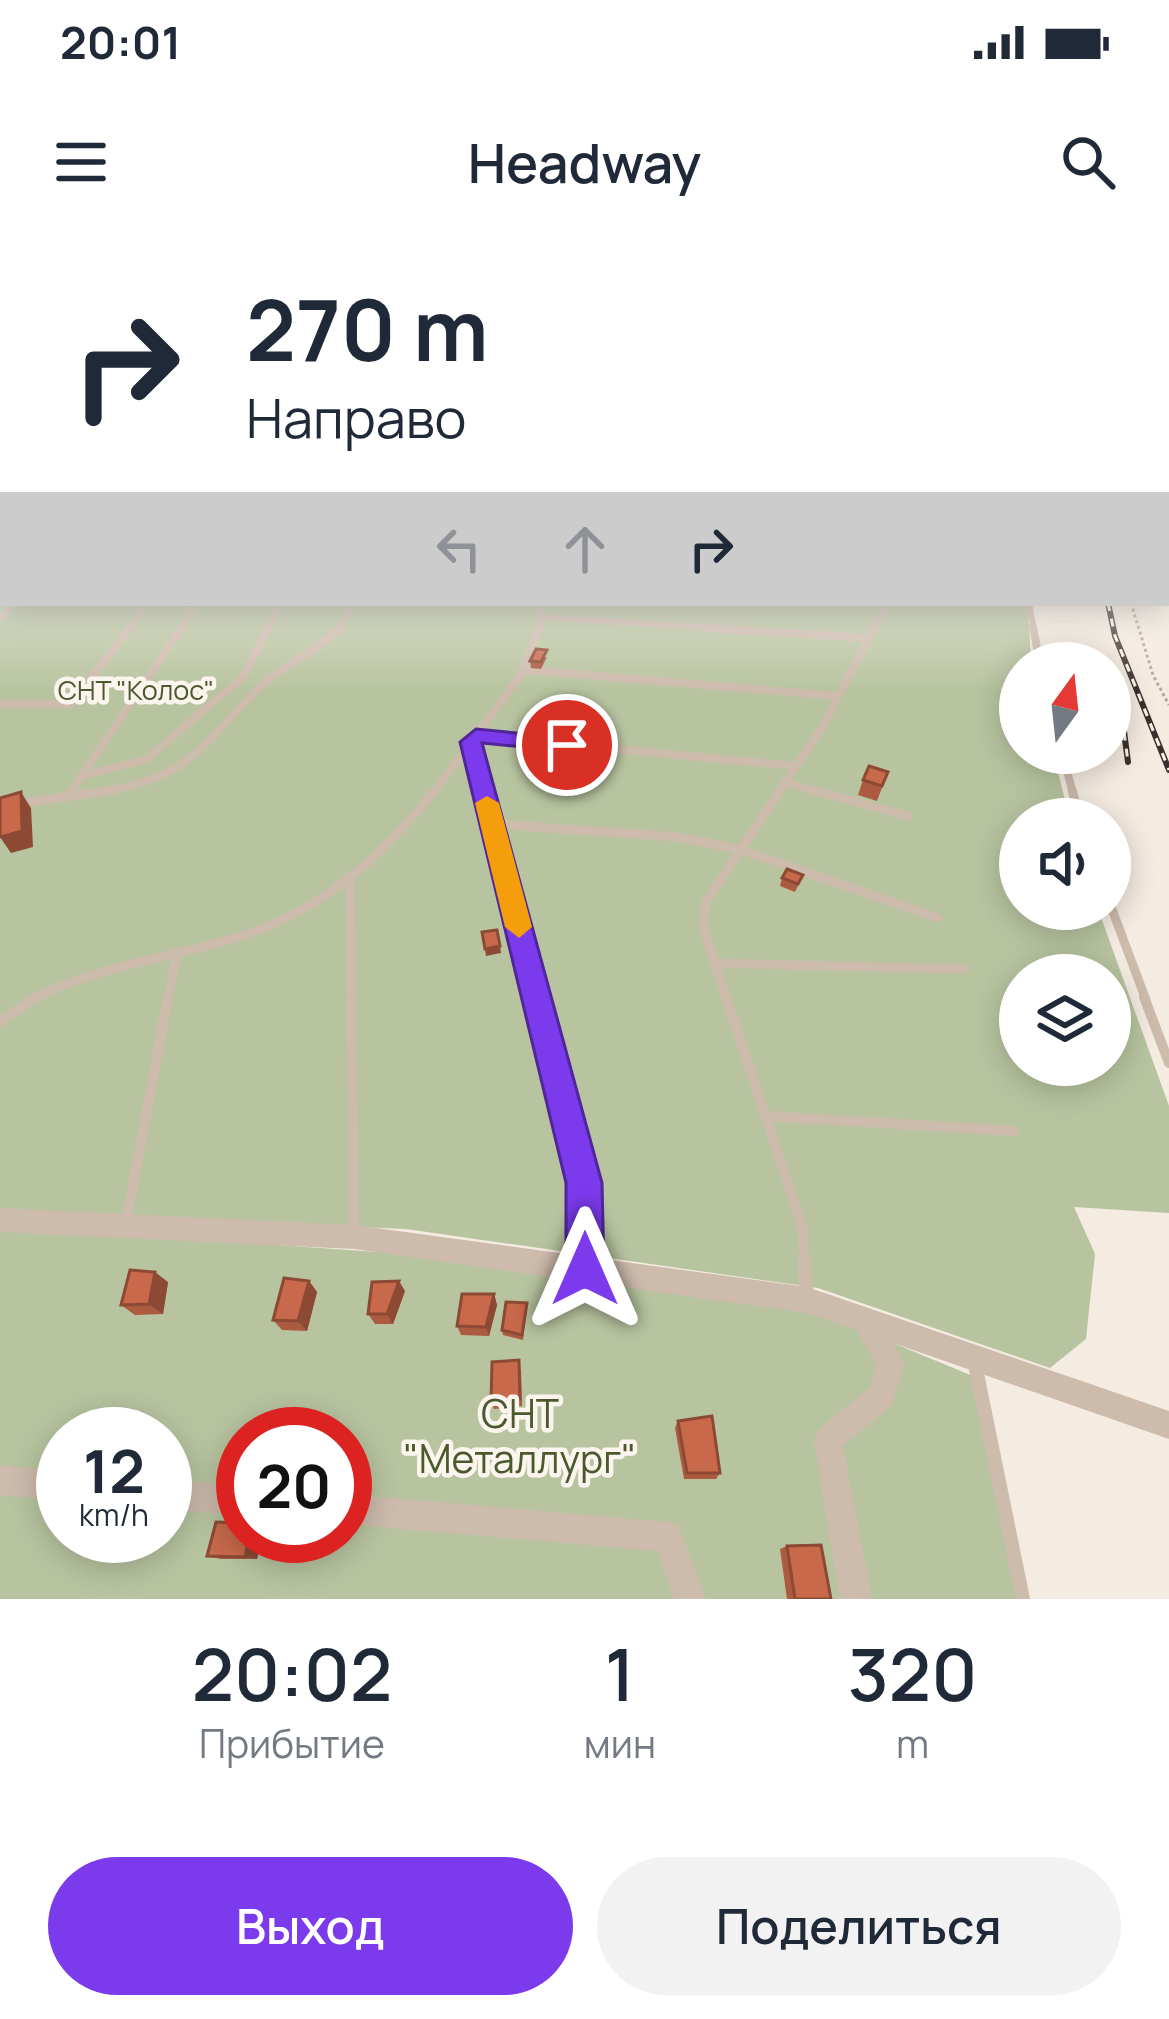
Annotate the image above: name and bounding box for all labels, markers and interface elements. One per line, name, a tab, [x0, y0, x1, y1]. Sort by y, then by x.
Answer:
text: 20:01	[60, 11, 181, 73]
text: Headway	[468, 125, 701, 199]
icon: menu	[48, 129, 114, 195]
icon: search	[1055, 129, 1121, 195]
text: 270 m	[246, 271, 488, 386]
icon: right	[48, 288, 204, 444]
text: Направо	[246, 380, 467, 454]
icon: left	[426, 516, 492, 582]
icon: ahead	[552, 516, 618, 582]
icon: right	[678, 516, 744, 582]
north arrow	[999, 642, 1131, 774]
map controls	[999, 642, 1131, 1086]
park label: СНТ "Колос"	[58, 671, 214, 708]
pin	[516, 694, 618, 796]
icon: arrive	[534, 712, 600, 778]
button: sound	[999, 798, 1131, 930]
button: layers	[999, 954, 1131, 1086]
position arrow	[522, 1206, 648, 1332]
park label: СНТ "Металлург"	[403, 1386, 637, 1485]
speed limit sign: 20	[216, 1407, 372, 1563]
text: 12	[83, 1429, 145, 1511]
text: km/h	[79, 1494, 149, 1535]
text: 20:02	[192, 1624, 392, 1723]
text: 1	[605, 1624, 635, 1723]
text: 320	[848, 1624, 977, 1723]
text: Прибытие	[199, 1716, 385, 1770]
text: мин	[584, 1716, 656, 1770]
text: m	[896, 1716, 929, 1770]
button: Выход	[48, 1857, 573, 1995]
button: Поделиться	[597, 1857, 1121, 1995]

